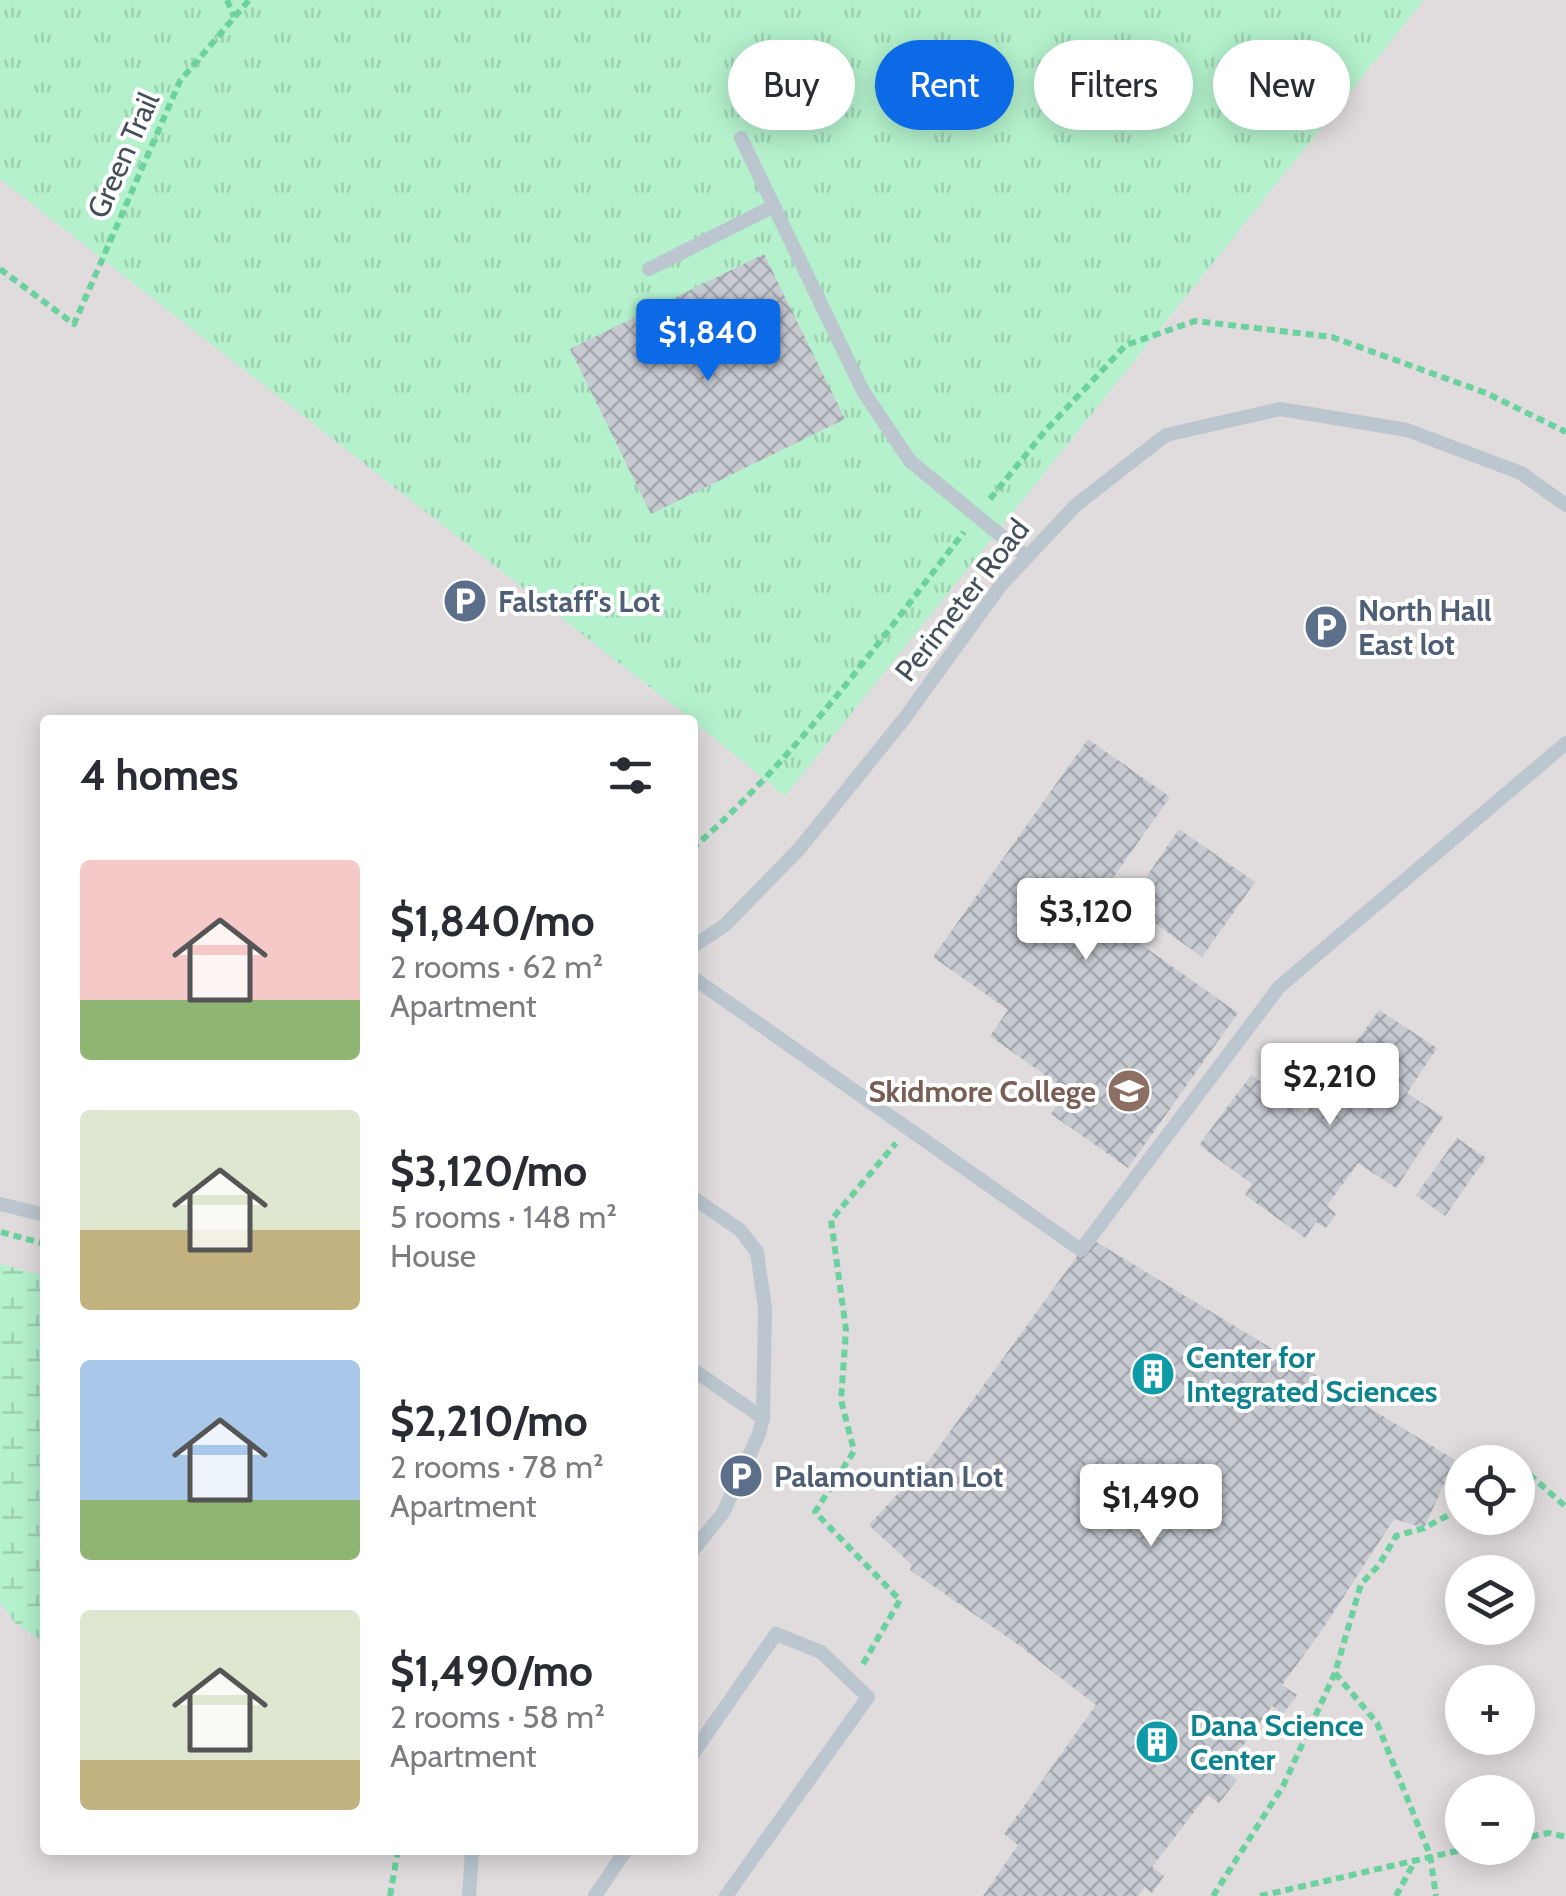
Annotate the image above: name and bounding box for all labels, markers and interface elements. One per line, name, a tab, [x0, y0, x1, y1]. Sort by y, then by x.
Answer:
chip: Buy	[728, 40, 855, 130]
chip: Rent	[875, 40, 1014, 130]
chip: Filters	[1034, 40, 1193, 130]
chip: New	[1213, 40, 1350, 130]
street label: Green Trail	[79, 86, 167, 224]
pin: $1,840	[627, 299, 789, 384]
text: $1,840	[658, 312, 758, 351]
street label: Perimeter Road	[887, 511, 1037, 689]
parking icon: Falstaff's Lot	[442, 578, 488, 624]
place label: Falstaff's Lot	[498, 583, 660, 620]
place label: North Hall East lot	[1358, 592, 1492, 663]
parking icon: North Hall East lot	[1303, 604, 1349, 650]
icon: filters	[603, 748, 658, 803]
text: 4 homes	[80, 749, 239, 801]
pin: $3,120	[1005, 878, 1167, 963]
text: $3,120	[1039, 891, 1133, 930]
text: $1,840/mo	[390, 895, 595, 947]
icon: home	[160, 900, 280, 1020]
text: 2 rooms · 62 m²	[390, 947, 603, 986]
text: Apartment	[390, 986, 537, 1025]
pin: $2,210	[1249, 1043, 1411, 1128]
text: $2,210	[1283, 1056, 1377, 1095]
school or university icon: Skidmore College	[1106, 1068, 1152, 1114]
place label: Skidmore College	[868, 1073, 1096, 1110]
text: $3,120/mo	[390, 1145, 587, 1197]
icon: home	[160, 1150, 280, 1270]
text: 5 rooms · 148 m²	[390, 1197, 617, 1236]
text: House	[390, 1236, 476, 1275]
place label: Center for Integrated Sciences	[1186, 1339, 1437, 1410]
building icon: Center for Integrated Sciences	[1130, 1351, 1176, 1397]
text: $2,210/mo	[390, 1395, 588, 1447]
icon: home	[160, 1400, 280, 1520]
map controls	[1445, 1445, 1535, 1865]
button: locate	[1445, 1445, 1535, 1535]
text: 2 rooms · 78 m²	[390, 1447, 604, 1486]
parking icon: Palamountian Lot	[718, 1453, 764, 1499]
place label: Palamountian Lot	[774, 1458, 1003, 1495]
pin: $1,490	[1070, 1464, 1232, 1549]
text: $1,490	[1102, 1477, 1200, 1516]
text: Apartment	[390, 1486, 537, 1525]
button: layers	[1445, 1555, 1535, 1645]
text: $1,490/mo	[390, 1645, 593, 1697]
icon: home	[160, 1650, 280, 1770]
button: +	[1445, 1665, 1535, 1755]
text: 2 rooms · 58 m²	[390, 1697, 605, 1736]
place label: Dana Science Center	[1190, 1707, 1364, 1778]
building icon: Dana Science Center	[1134, 1719, 1180, 1765]
text: Apartment	[390, 1736, 537, 1775]
button: −	[1445, 1775, 1535, 1865]

